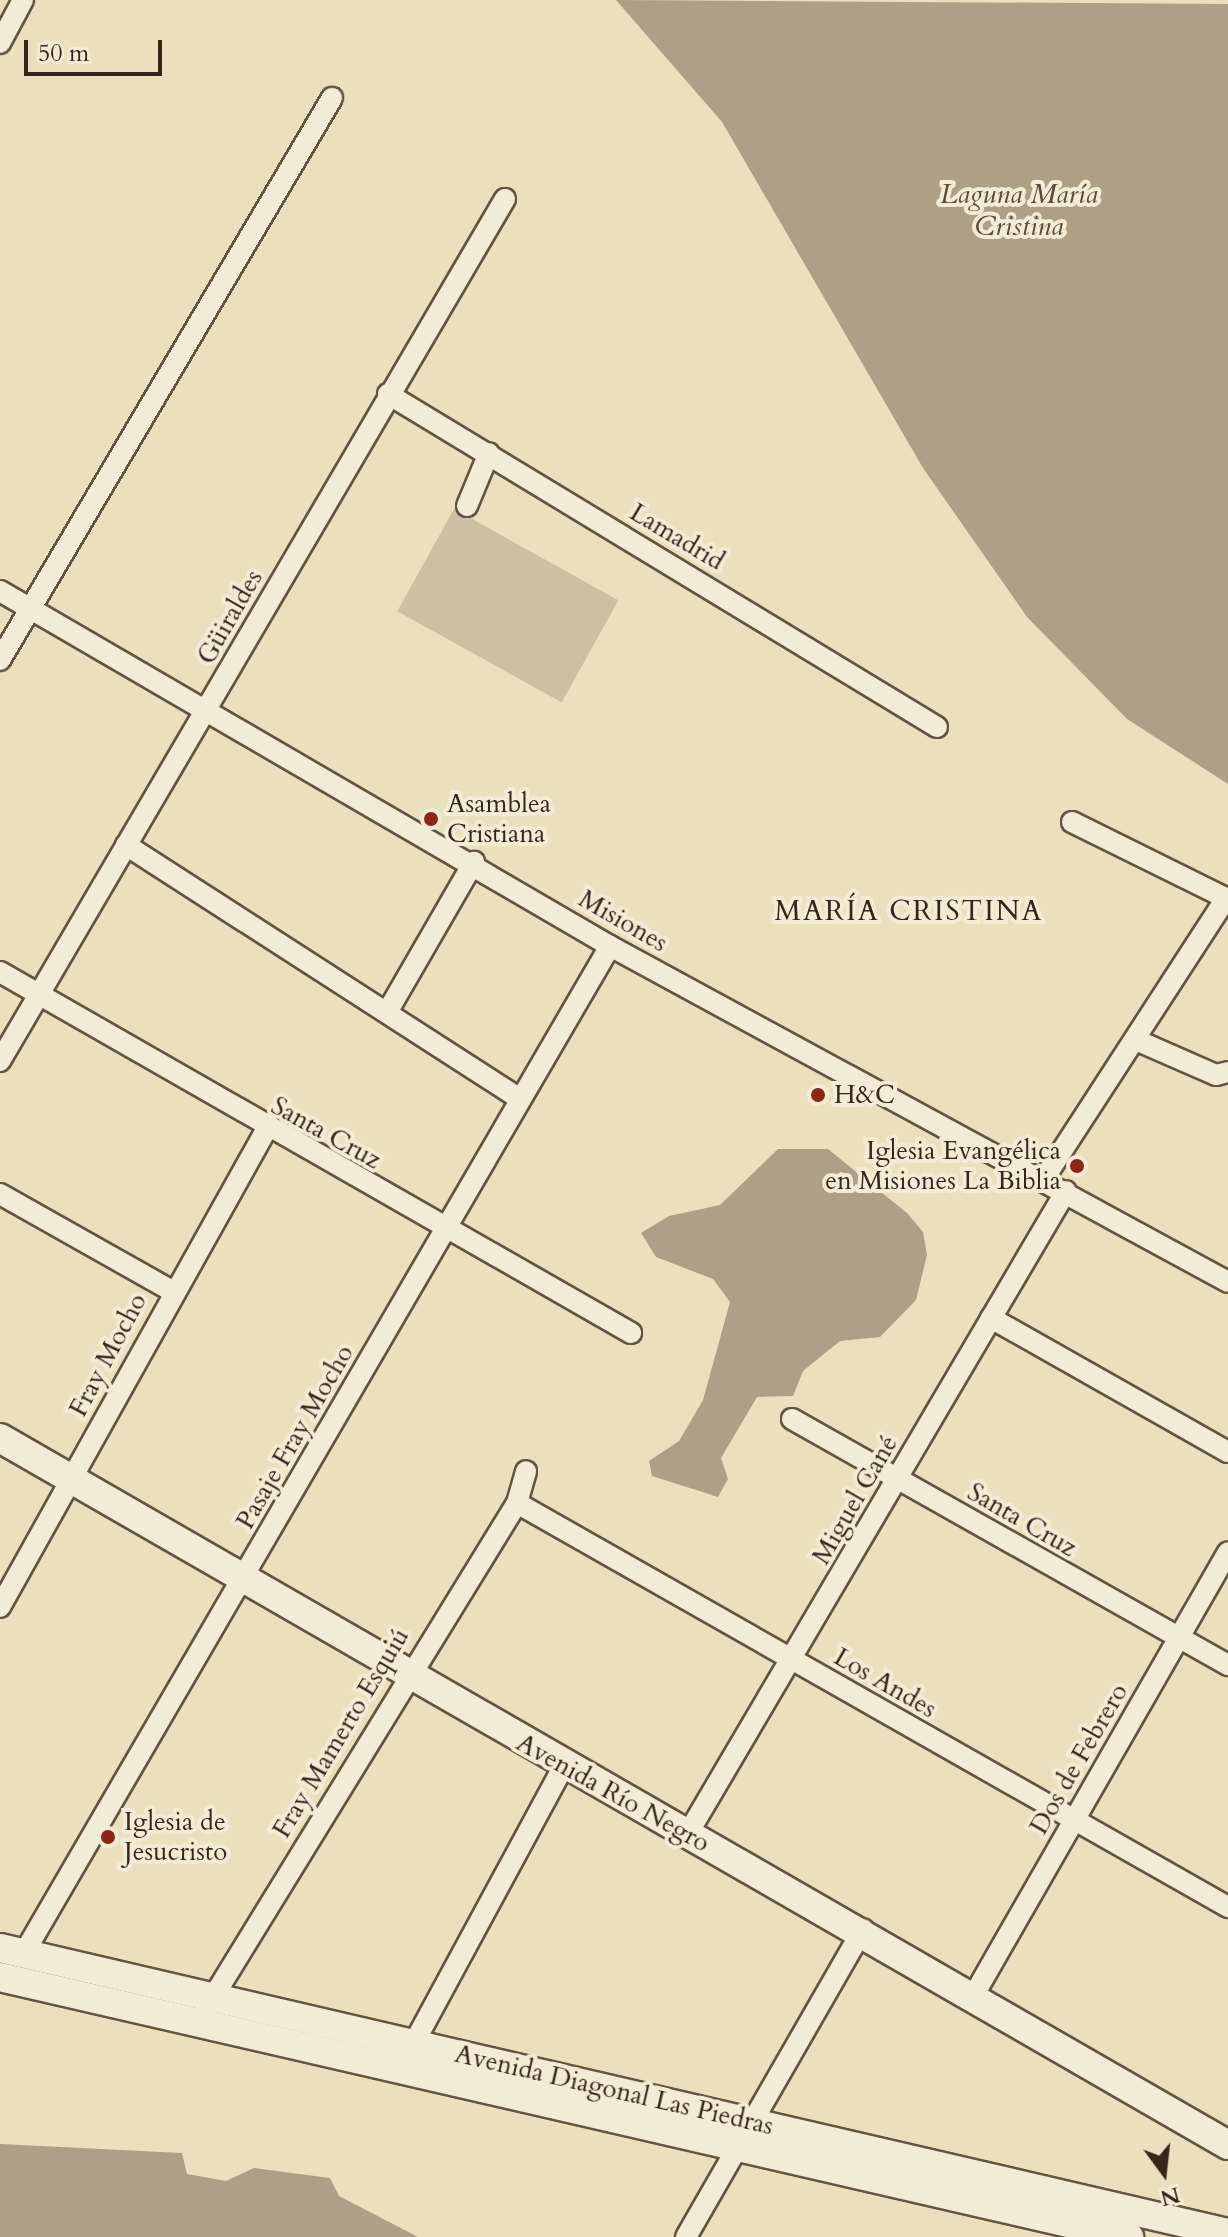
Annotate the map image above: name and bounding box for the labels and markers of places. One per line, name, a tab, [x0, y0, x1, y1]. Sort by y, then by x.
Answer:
place label: Asamblea Cristiana	[447, 788, 551, 850]
marker: Asamblea Cristiana	[422, 810, 440, 828]
place label: H&C	[834, 1079, 895, 1111]
marker: H&C	[809, 1086, 827, 1104]
place label: Iglesia Evangélica en Misiones La Biblia	[825, 1135, 1061, 1196]
marker: Iglesia Evangélica en Misiones La Biblia	[1068, 1157, 1086, 1175]
place label: Iglesia de Jesucristo	[124, 1806, 227, 1868]
marker: Iglesia de Jesucristo	[99, 1828, 117, 1846]

